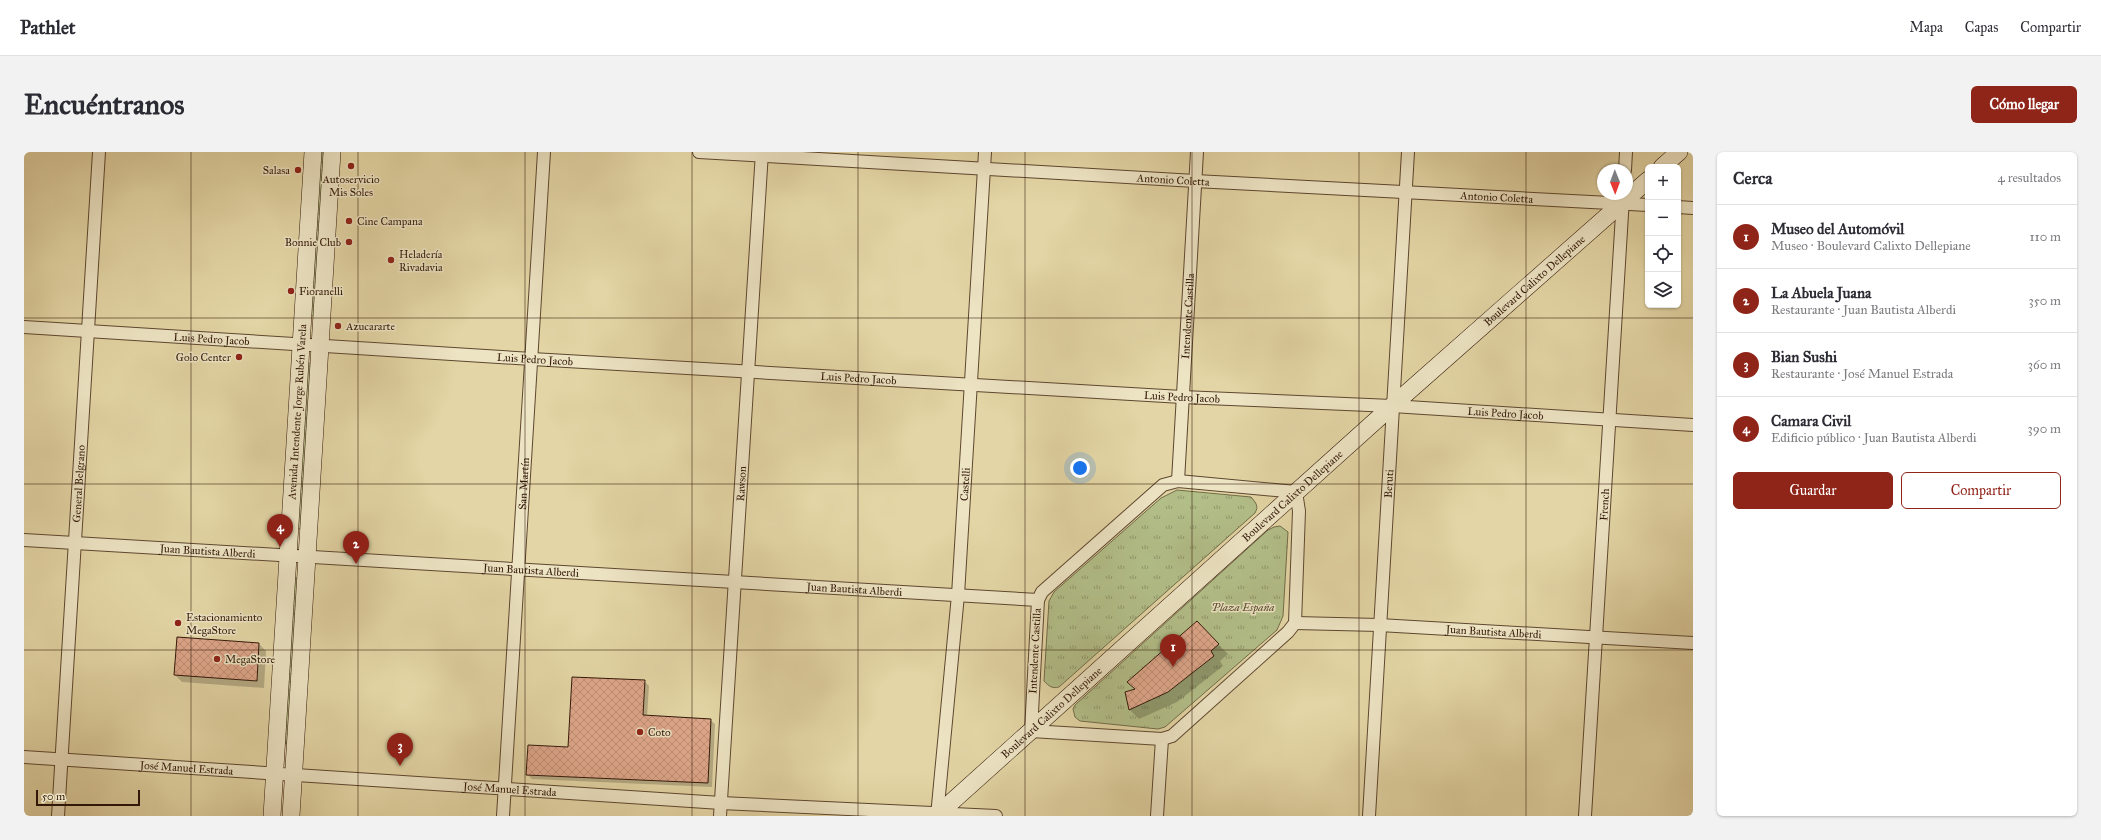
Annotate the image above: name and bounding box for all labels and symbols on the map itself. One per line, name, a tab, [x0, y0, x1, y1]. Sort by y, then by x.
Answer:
marker: Autoservicio Mis Soles	[346, 161, 356, 171]
place label: Salasa	[263, 164, 290, 177]
north arrow	[1597, 164, 1633, 200]
marker: Salasa	[293, 165, 303, 175]
street label: Antonio Coletta	[1135, 171, 1210, 188]
place label: Autoservicio Mis Soles	[321, 173, 380, 199]
street label: Antonio Coletta	[1459, 189, 1534, 205]
place label: Cine Campana	[357, 215, 423, 228]
marker: Cine Campana	[344, 216, 354, 226]
street label: Boulevard Calixto Dellepiane	[1481, 232, 1588, 329]
place label: Bonnie Club	[285, 236, 341, 249]
marker: Bonnie Club	[344, 237, 354, 247]
place label: Heladería Rivadavia	[399, 248, 443, 274]
marker: Heladería Rivadavia	[386, 255, 396, 265]
street label: Intendente Castilla	[1179, 273, 1196, 359]
place label: Fioranelli	[299, 285, 343, 298]
marker: Fioranelli	[286, 286, 296, 296]
place label: Azucararte	[345, 320, 395, 333]
marker: Azucararte	[333, 321, 343, 331]
street label: Avenida Intendente Jorge Rubén Varela	[285, 323, 309, 501]
street label: Luis Pedro Jacob	[173, 330, 250, 348]
street label: Luis Pedro Jacob	[497, 350, 573, 368]
place label: Golo Center	[176, 351, 232, 364]
marker: Golo Center	[234, 352, 244, 362]
street label: Luis Pedro Jacob	[820, 369, 897, 387]
street label: Luis Pedro Jacob	[1143, 388, 1220, 405]
street label: Luis Pedro Jacob	[1467, 404, 1544, 422]
street label: General Belgrano	[70, 444, 87, 523]
street label: Boulevard Calixto Dellepiane	[1239, 447, 1345, 544]
street label: San Martín	[515, 457, 532, 510]
your location	[1070, 458, 1090, 478]
street label: Rawson	[733, 466, 749, 502]
street label: Castelli	[957, 467, 972, 501]
street label: Beruti	[1381, 469, 1396, 498]
street label: French	[1597, 488, 1612, 521]
pin: 4	[267, 514, 293, 547]
pin: 2	[343, 531, 369, 564]
street label: Juan Bautista Alberdi	[158, 541, 256, 560]
street label: Juan Bautista Alberdi	[482, 561, 579, 579]
street label: Juan Bautista Alberdi	[805, 580, 903, 598]
park label: Plaza España	[1212, 601, 1274, 615]
street label: Intendente Castilla	[1026, 608, 1044, 694]
place label: Estacionamiento MegaStore	[186, 611, 263, 637]
marker: Estacionamiento MegaStore	[173, 618, 183, 628]
street label: Juan Bautista Alberdi	[1445, 622, 1542, 641]
pin: 1	[1160, 634, 1186, 667]
place label: MegaStore	[225, 653, 275, 666]
marker: MegaStore	[212, 654, 222, 664]
street label: Boulevard Calixto Dellepiane	[998, 664, 1105, 761]
place label: Coto	[648, 726, 671, 739]
marker: Coto	[635, 727, 645, 737]
pin: 3	[387, 733, 413, 766]
street label: José Manuel Estrada	[139, 758, 234, 777]
street label: José Manuel Estrada	[462, 779, 557, 799]
scale bar	[36, 788, 140, 807]

